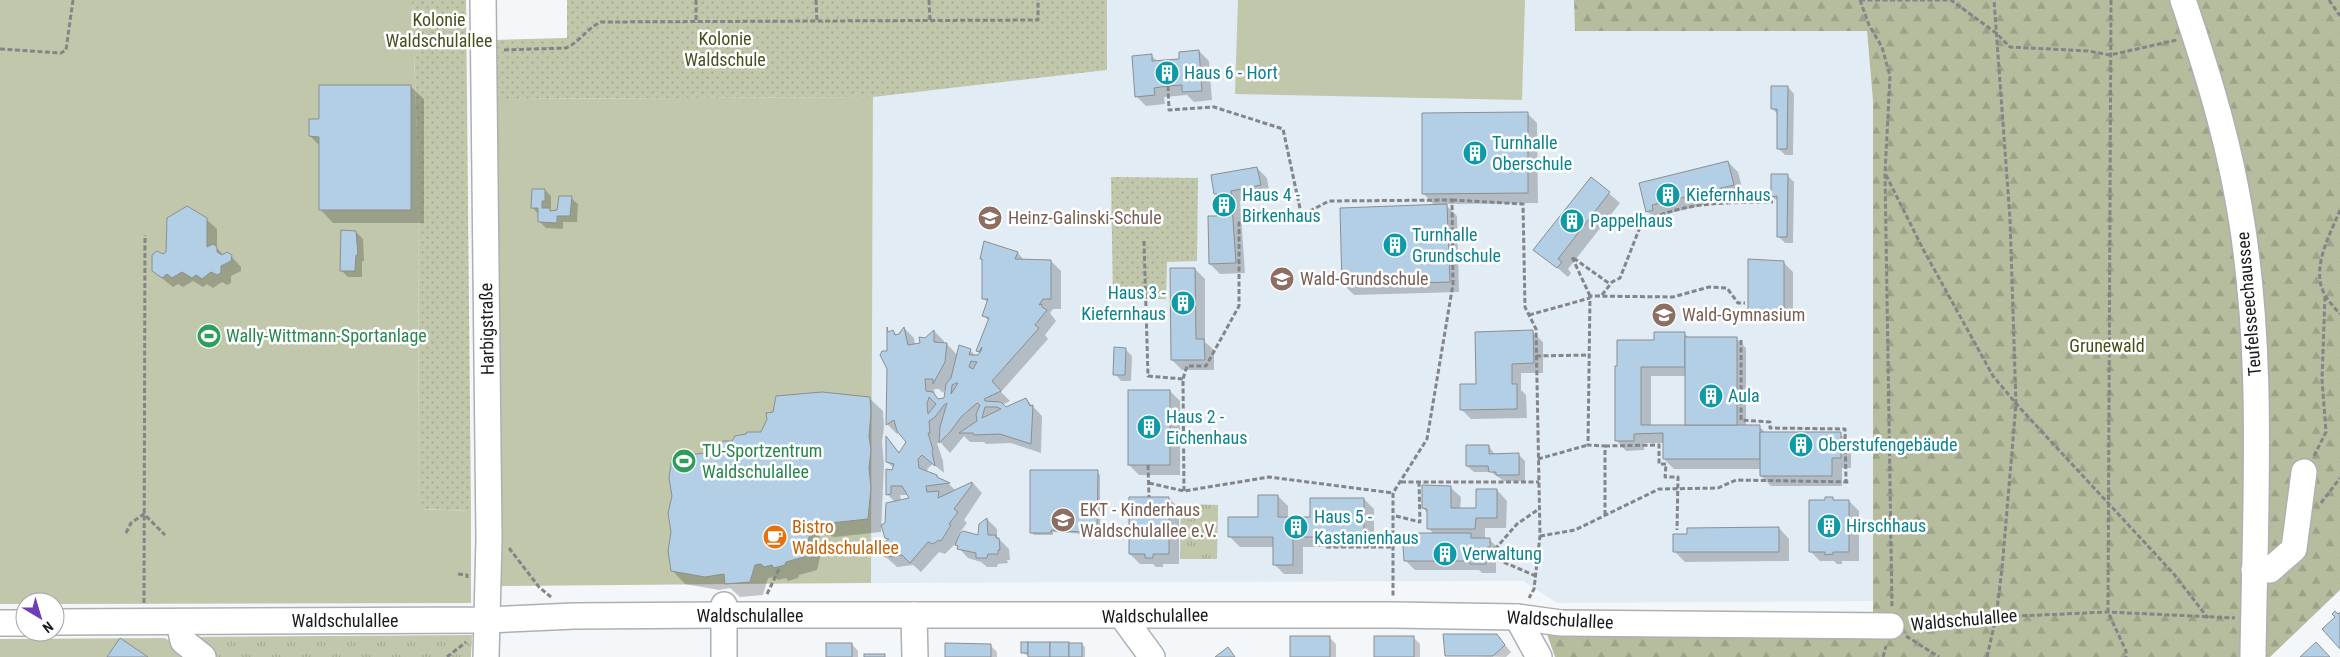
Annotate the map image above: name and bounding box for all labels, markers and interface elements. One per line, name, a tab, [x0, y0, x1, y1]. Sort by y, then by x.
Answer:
park label: Kolonie Waldschulallee	[386, 9, 492, 51]
park label: Kolonie Waldschule	[684, 28, 766, 70]
building icon: Haus 6 - Hort	[1154, 60, 1180, 86]
place label: Haus 6 - Hort	[1184, 62, 1278, 83]
place label: Turnhalle Oberschule	[1492, 132, 1572, 174]
building icon: Turnhalle Oberschule	[1462, 140, 1488, 166]
building icon: Kiefernhaus	[1655, 182, 1681, 208]
place label: Haus 4 - Birkenhaus	[1242, 184, 1321, 226]
place label: Kiefernhaus	[1686, 184, 1771, 205]
building icon: Haus 4 - Birkenhaus	[1211, 192, 1237, 218]
school or university icon: Heinz-Galinski-Schule	[977, 205, 1003, 231]
place label: Heinz-Galinski-Schule	[1008, 207, 1162, 228]
building icon: Pappelhaus	[1559, 208, 1585, 234]
place label: Pappelhaus	[1590, 210, 1673, 231]
place label: Turnhalle Grundschule	[1412, 224, 1501, 266]
street label: Teufelsseechaussee	[2232, 231, 2265, 377]
building icon: Turnhalle Grundschule	[1382, 232, 1408, 258]
school or university icon: Wald-Grundschule	[1269, 266, 1295, 292]
place label: Wald-Grundschule	[1300, 268, 1429, 289]
place label: Haus 3 - Kiefernhaus	[1081, 282, 1167, 324]
street label: Harbigstraße	[475, 283, 498, 375]
building icon: Haus 3 - Kiefernhaus	[1170, 290, 1196, 316]
school or university icon: Wald-Gymnasium	[1651, 302, 1677, 328]
place label: Wald-Gymnasium	[1682, 304, 1805, 325]
sports icon: Wally-Wittmann-Sportanlage	[196, 323, 222, 349]
place label: Wally-Wittmann-Sportanlage	[226, 325, 427, 346]
park label: Grunewald	[2069, 335, 2145, 356]
building icon: Aula	[1698, 383, 1724, 409]
place label: Aula	[1728, 385, 1760, 406]
place label: Haus 2 - Eichenhaus	[1166, 406, 1247, 448]
building icon: Haus 2 - Eichenhaus	[1136, 414, 1162, 440]
building icon: Oberstufengebäude	[1788, 432, 1814, 458]
place label: Oberstufengebäude	[1818, 434, 1957, 455]
place label: TU-Sportzentrum Waldschulallee	[702, 440, 822, 482]
sports icon: TU-Sportzentrum Waldschulallee	[671, 448, 697, 474]
place label: EKT - Kinderhaus Waldschulallee e.V.	[1080, 499, 1217, 541]
place label: Haus 5 - Kastanienhaus	[1314, 506, 1419, 548]
school or university icon: EKT - Kinderhaus Waldschulallee e.V.	[1050, 507, 1076, 533]
building icon: Hirschhaus	[1816, 513, 1842, 539]
building icon: Haus 5 - Kastanienhaus	[1283, 514, 1309, 540]
place label: Hirschhaus	[1846, 515, 1926, 536]
place label: Bistro Waldschulallee	[792, 516, 899, 558]
cafe icon: Bistro Waldschulallee	[762, 524, 788, 550]
building icon: Verwaltung	[1432, 541, 1458, 567]
place label: Verwaltung	[1462, 543, 1542, 564]
north arrow	[15, 592, 65, 642]
street label: Waldschulallee	[1101, 604, 1209, 627]
street label: Waldschulallee	[1910, 604, 2018, 635]
street label: Waldschulallee	[697, 605, 803, 626]
street label: Waldschulallee	[1506, 606, 1614, 633]
street label: Waldschulallee	[292, 610, 398, 631]
text: N	[40, 618, 56, 636]

